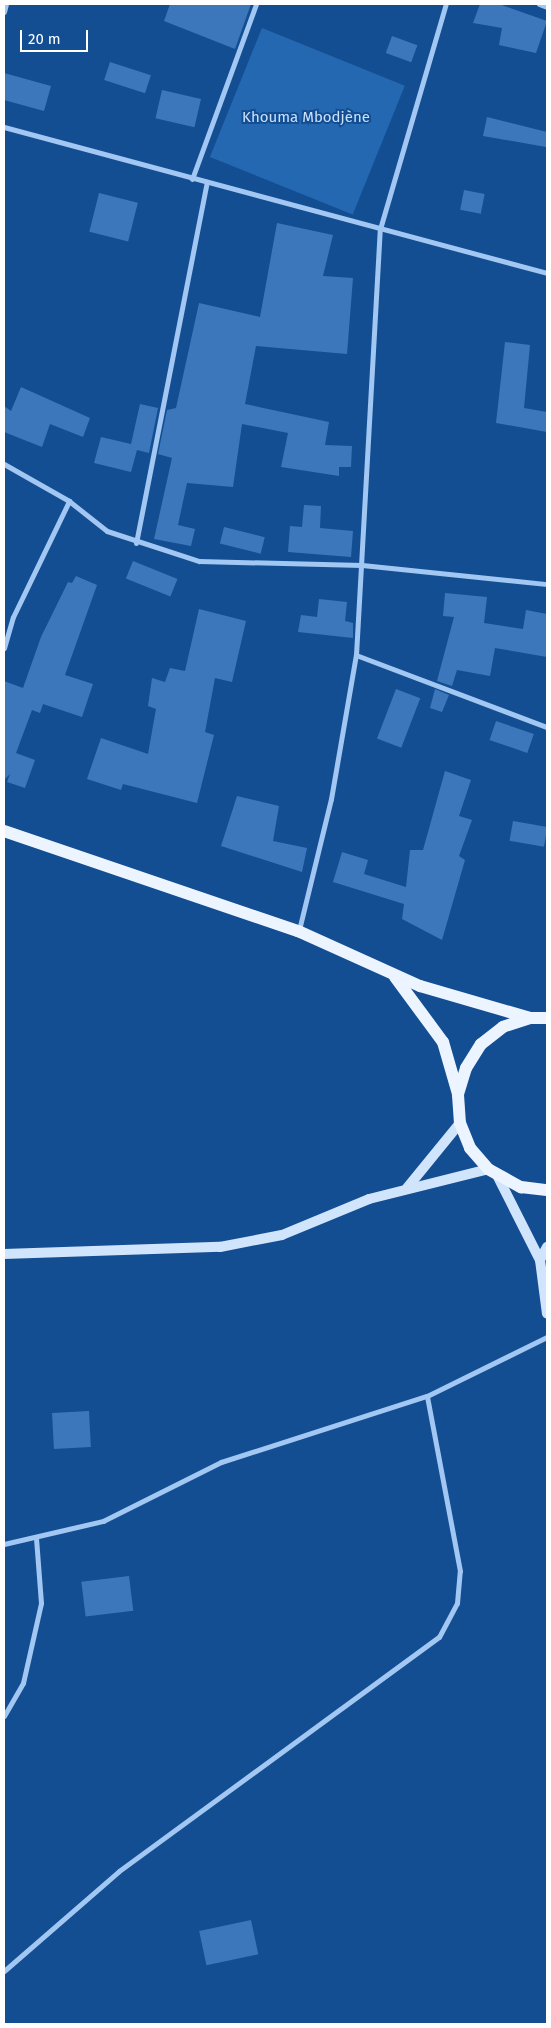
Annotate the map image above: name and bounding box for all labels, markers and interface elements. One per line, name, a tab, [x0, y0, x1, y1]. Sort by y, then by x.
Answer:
scale bar	[22, 20, 90, 52]
text: 20 m	[28, 30, 61, 48]
park label: Khouma Mbodjène	[242, 109, 370, 127]

